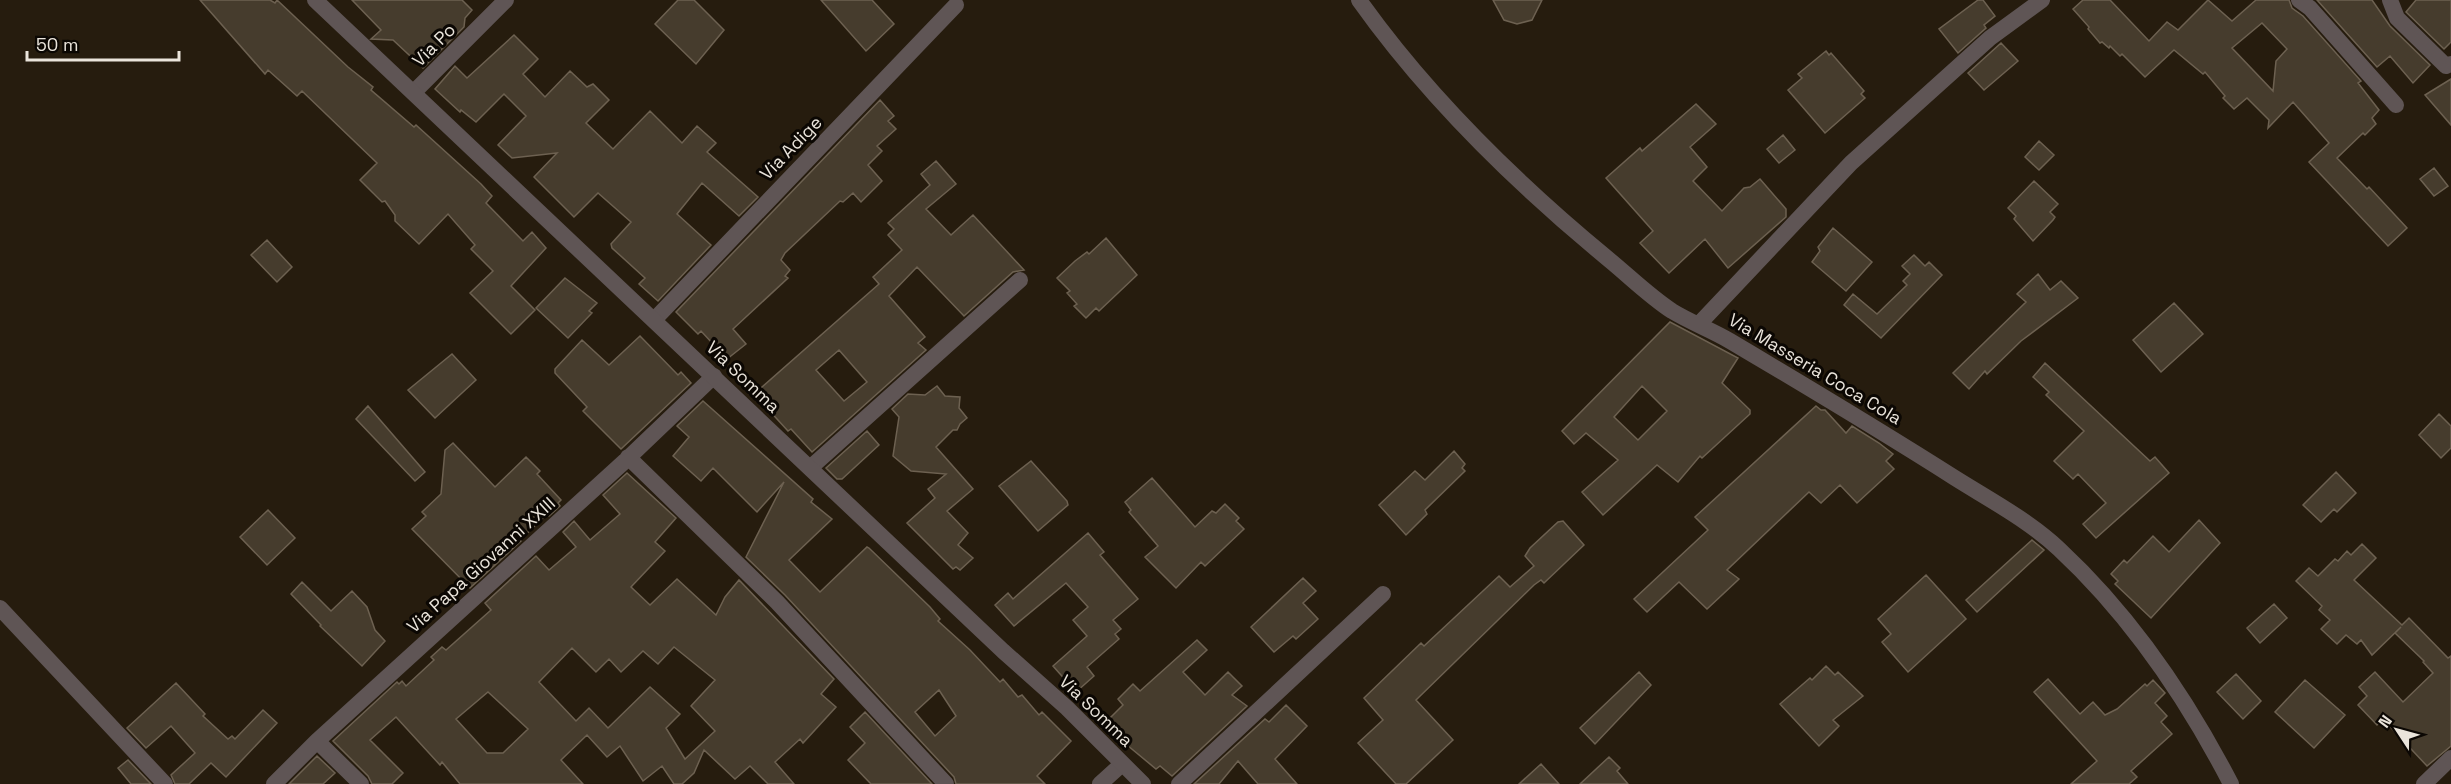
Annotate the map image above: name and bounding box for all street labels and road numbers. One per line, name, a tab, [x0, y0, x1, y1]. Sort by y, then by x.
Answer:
street label: Via Po	[407, 18, 460, 71]
street label: Via Adige	[755, 111, 827, 184]
street label: Via Masseria Coca Cola	[1724, 308, 1906, 429]
street label: Via Somma	[702, 336, 785, 418]
street label: Via Papa Giovanni XXIII	[402, 492, 560, 637]
street label: Via Somma	[1055, 670, 1138, 752]

